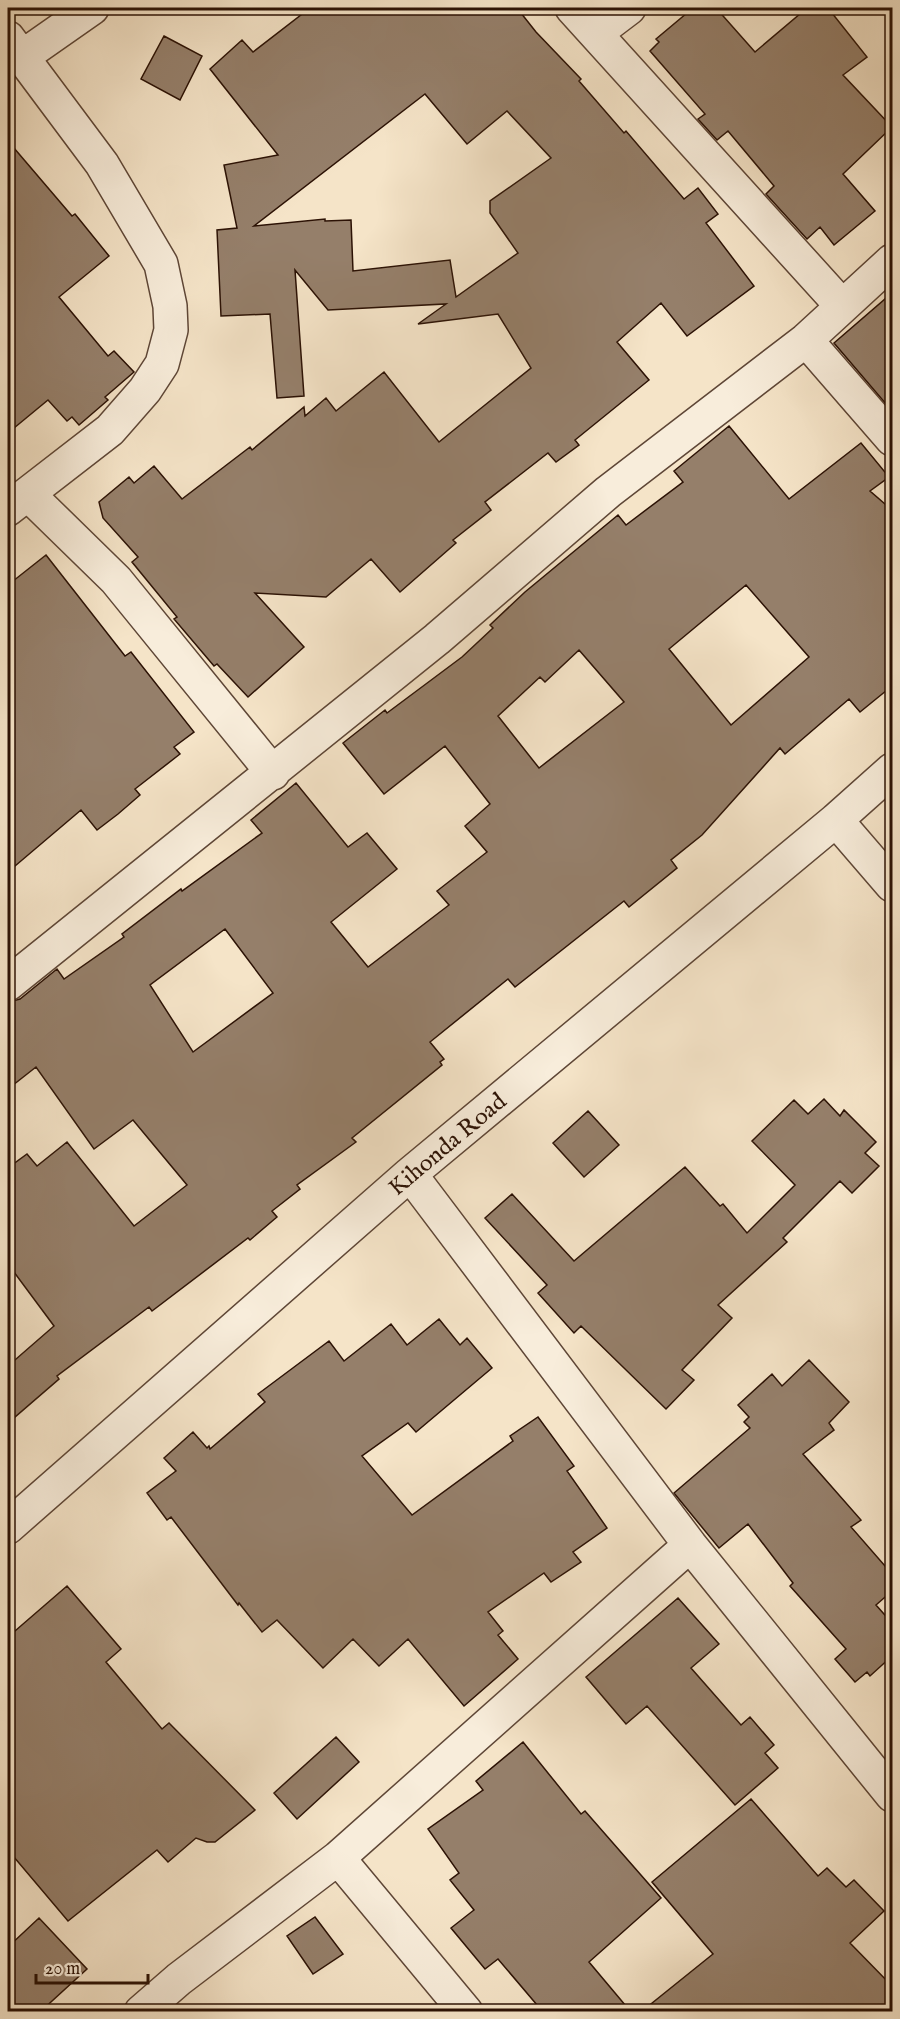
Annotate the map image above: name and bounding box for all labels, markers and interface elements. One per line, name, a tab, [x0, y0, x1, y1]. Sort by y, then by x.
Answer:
street label: Kihonda Road	[383, 1087, 514, 1204]
scale bar	[36, 1947, 148, 1985]
text: 20 m	[45, 1958, 80, 1981]

